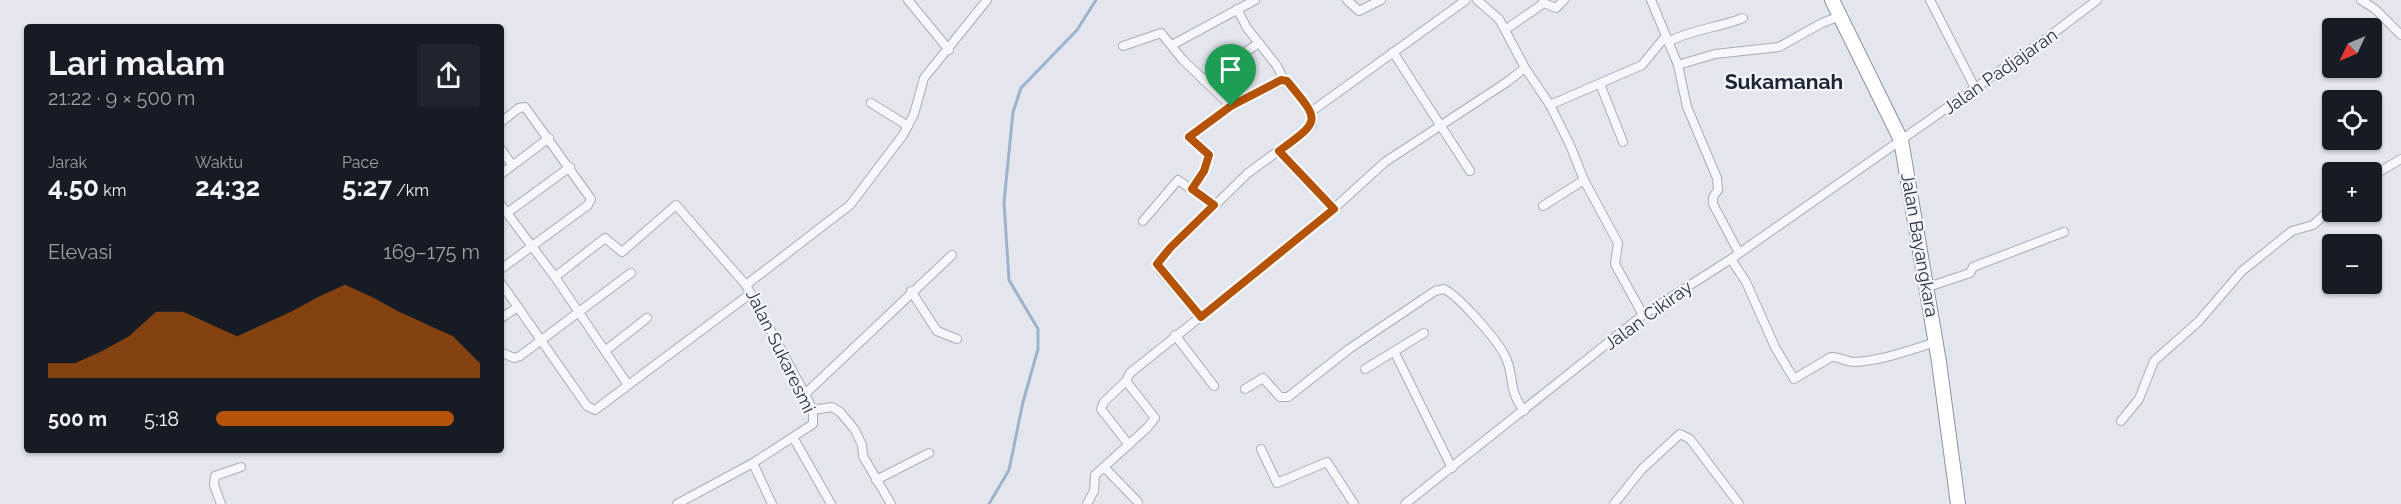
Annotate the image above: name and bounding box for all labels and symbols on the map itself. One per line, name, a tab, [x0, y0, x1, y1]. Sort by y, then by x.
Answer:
north arrow	[2322, 18, 2382, 78]
street label: Jalan Padjajaran	[1939, 24, 2061, 118]
pin	[1205, 44, 1256, 106]
district label: Sukamanah	[1725, 69, 1843, 94]
street label: Jalan Bayangkara	[1897, 171, 1943, 319]
street label: Jalan Cikiray	[1600, 276, 1696, 354]
street label: Jalan Sukaresmi	[742, 286, 820, 416]

